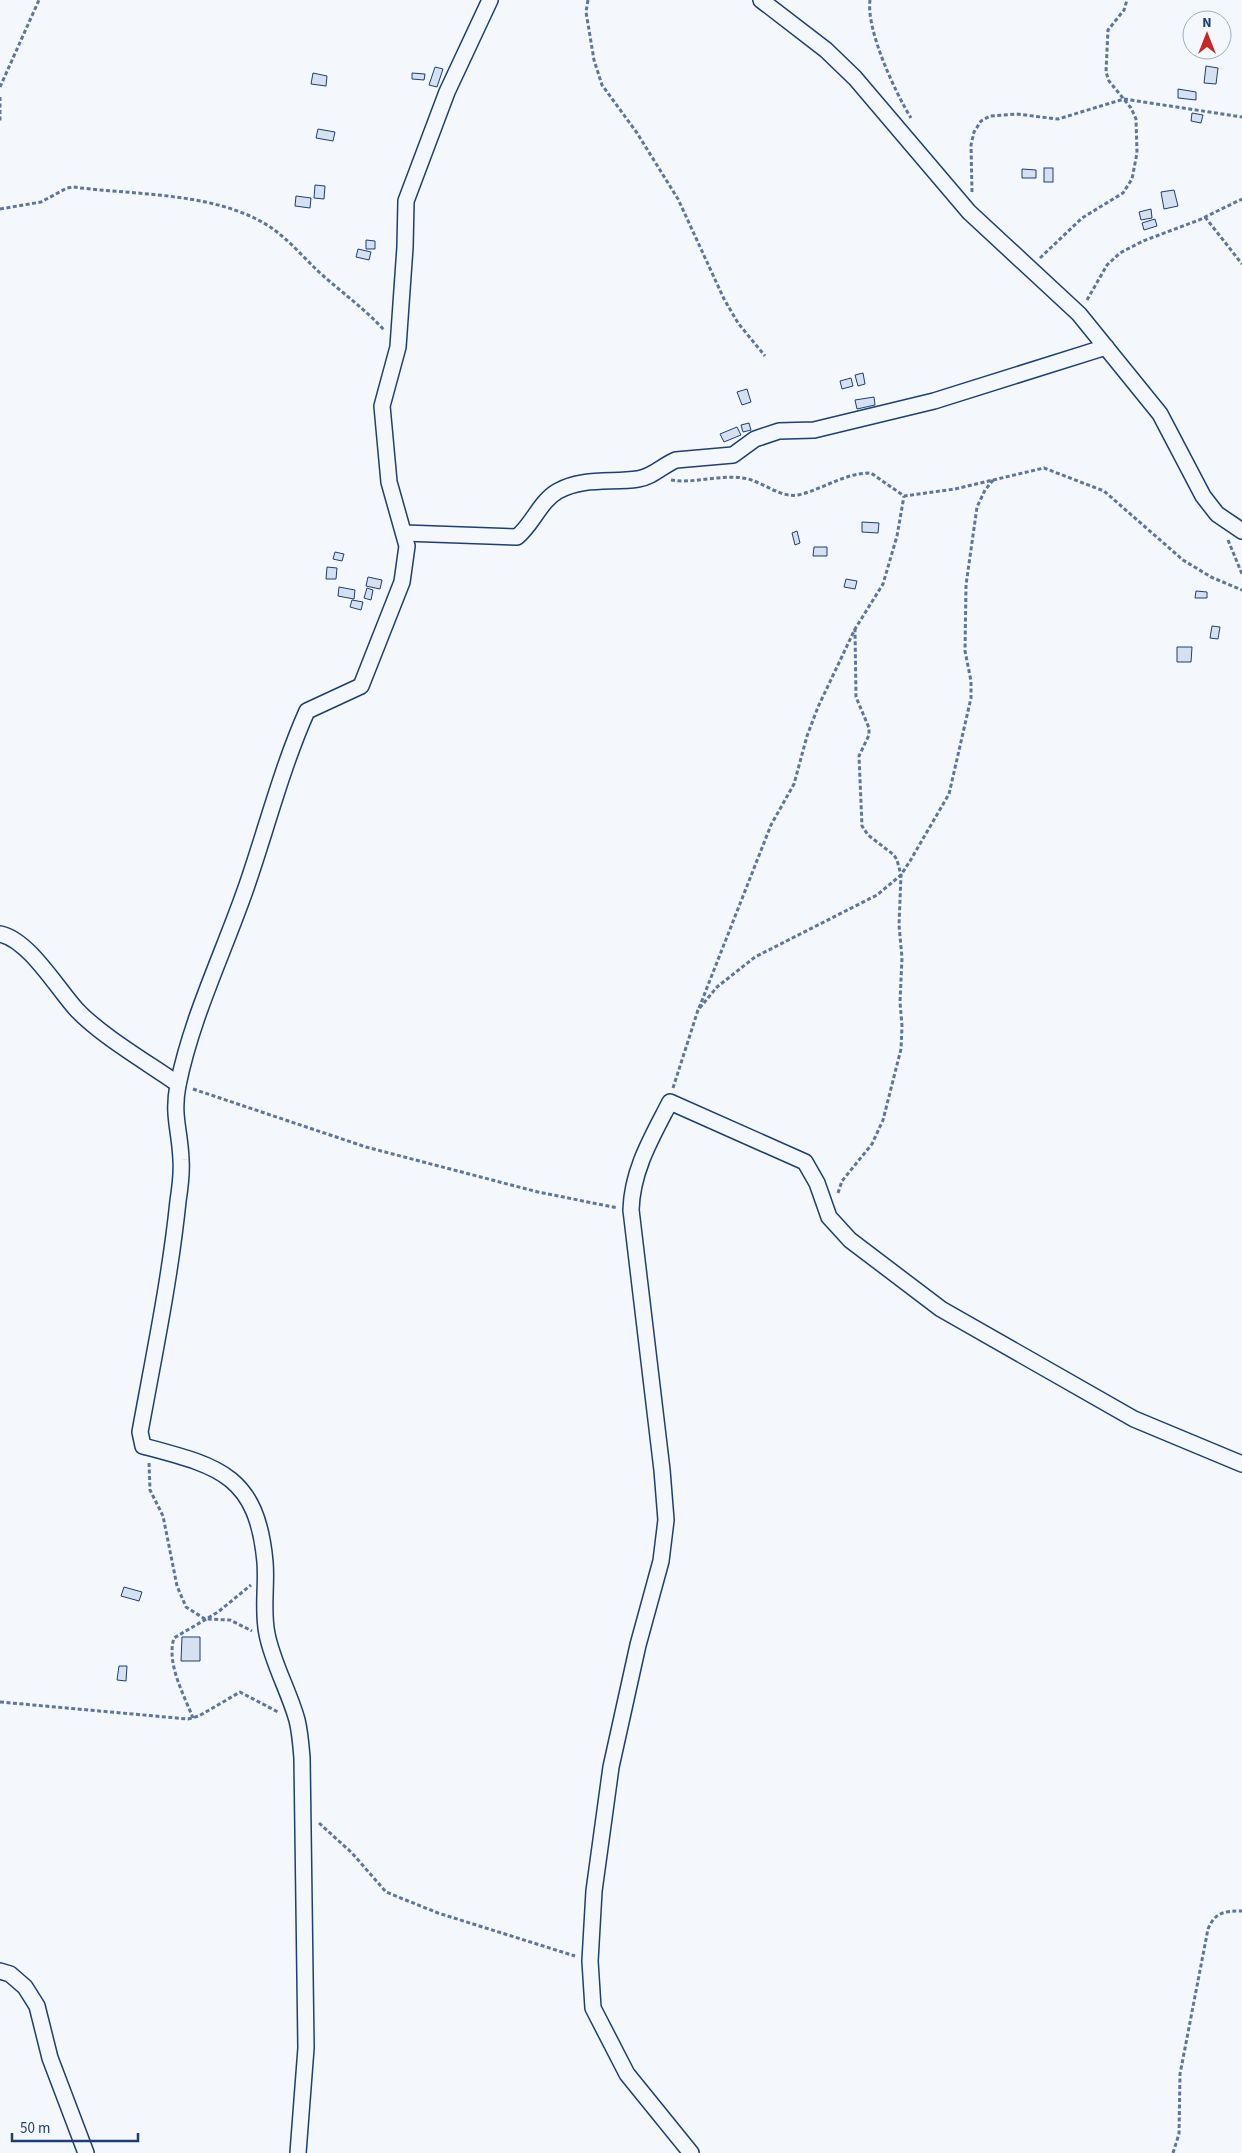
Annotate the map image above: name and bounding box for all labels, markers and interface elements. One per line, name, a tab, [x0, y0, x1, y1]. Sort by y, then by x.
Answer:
north arrow	[1182, 10, 1232, 60]
text: N	[1202, 13, 1212, 33]
scale bar	[12, 2110, 139, 2142]
text: 50 m	[20, 2118, 50, 2139]

